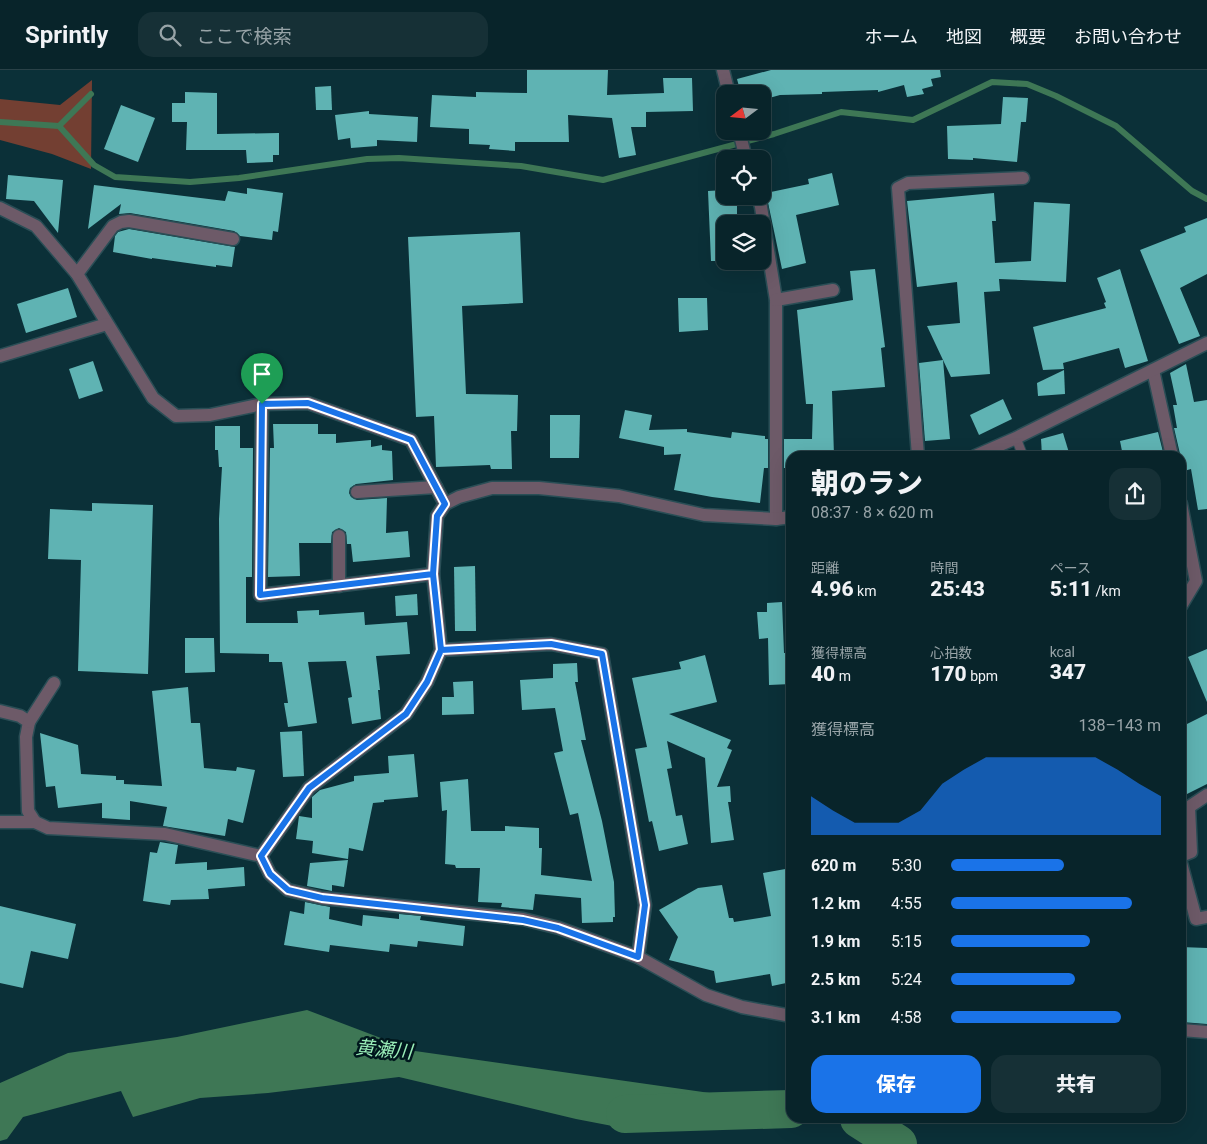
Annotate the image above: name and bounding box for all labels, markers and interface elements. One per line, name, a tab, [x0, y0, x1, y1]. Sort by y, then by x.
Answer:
search box	[138, 12, 488, 57]
text: Sprintly	[25, 21, 108, 49]
icon: search	[156, 21, 184, 49]
text: ここで検索	[196, 25, 291, 48]
text: ホーム	[865, 26, 918, 47]
text: 地図	[946, 26, 982, 47]
text: 概要	[1010, 26, 1046, 47]
text: お問い合わせ	[1074, 26, 1182, 47]
north arrow	[716, 85, 771, 140]
map controls	[716, 85, 771, 270]
button: locate	[716, 150, 771, 205]
button: layers	[716, 215, 771, 270]
pin	[241, 353, 283, 404]
icon: arrive	[248, 360, 276, 388]
text: 朝のラン	[811, 467, 923, 500]
button: share	[1109, 468, 1161, 520]
text: 08:37 · 8 × 620 m	[811, 503, 933, 522]
text: 距離	[811, 560, 839, 576]
text: 時間	[930, 560, 958, 576]
text: ペース	[1050, 560, 1091, 576]
text: 4.96	[811, 577, 854, 601]
text: 25:43	[930, 577, 985, 601]
text: 5:11	[1050, 577, 1092, 601]
text: km	[854, 583, 876, 599]
text: /km	[1092, 583, 1121, 599]
text: kcal	[1050, 644, 1075, 660]
text: 獲得標高	[811, 645, 867, 661]
text: 心拍数	[930, 645, 972, 661]
text: 347	[1050, 660, 1086, 684]
text: 40	[811, 662, 835, 686]
text: 170	[930, 662, 967, 686]
text: m	[835, 668, 851, 684]
text: bpm	[967, 668, 998, 684]
text: 138–143 m	[1079, 716, 1161, 735]
text: 獲得標高	[811, 720, 875, 739]
text: 620 m	[811, 856, 856, 875]
text: 5:30	[891, 856, 922, 875]
text: 1.2 km	[811, 894, 860, 913]
text: 4:55	[891, 894, 922, 913]
text: 1.9 km	[811, 932, 860, 951]
text: 5:15	[891, 932, 922, 951]
text: 2.5 km	[811, 970, 860, 989]
text: 5:24	[891, 970, 922, 989]
text: 3.1 km	[811, 1008, 860, 1027]
text: 4:58	[891, 1008, 922, 1027]
water label: 黄瀬川	[355, 1036, 415, 1064]
button: 保存	[811, 1055, 981, 1113]
button: 共有	[991, 1055, 1161, 1113]

